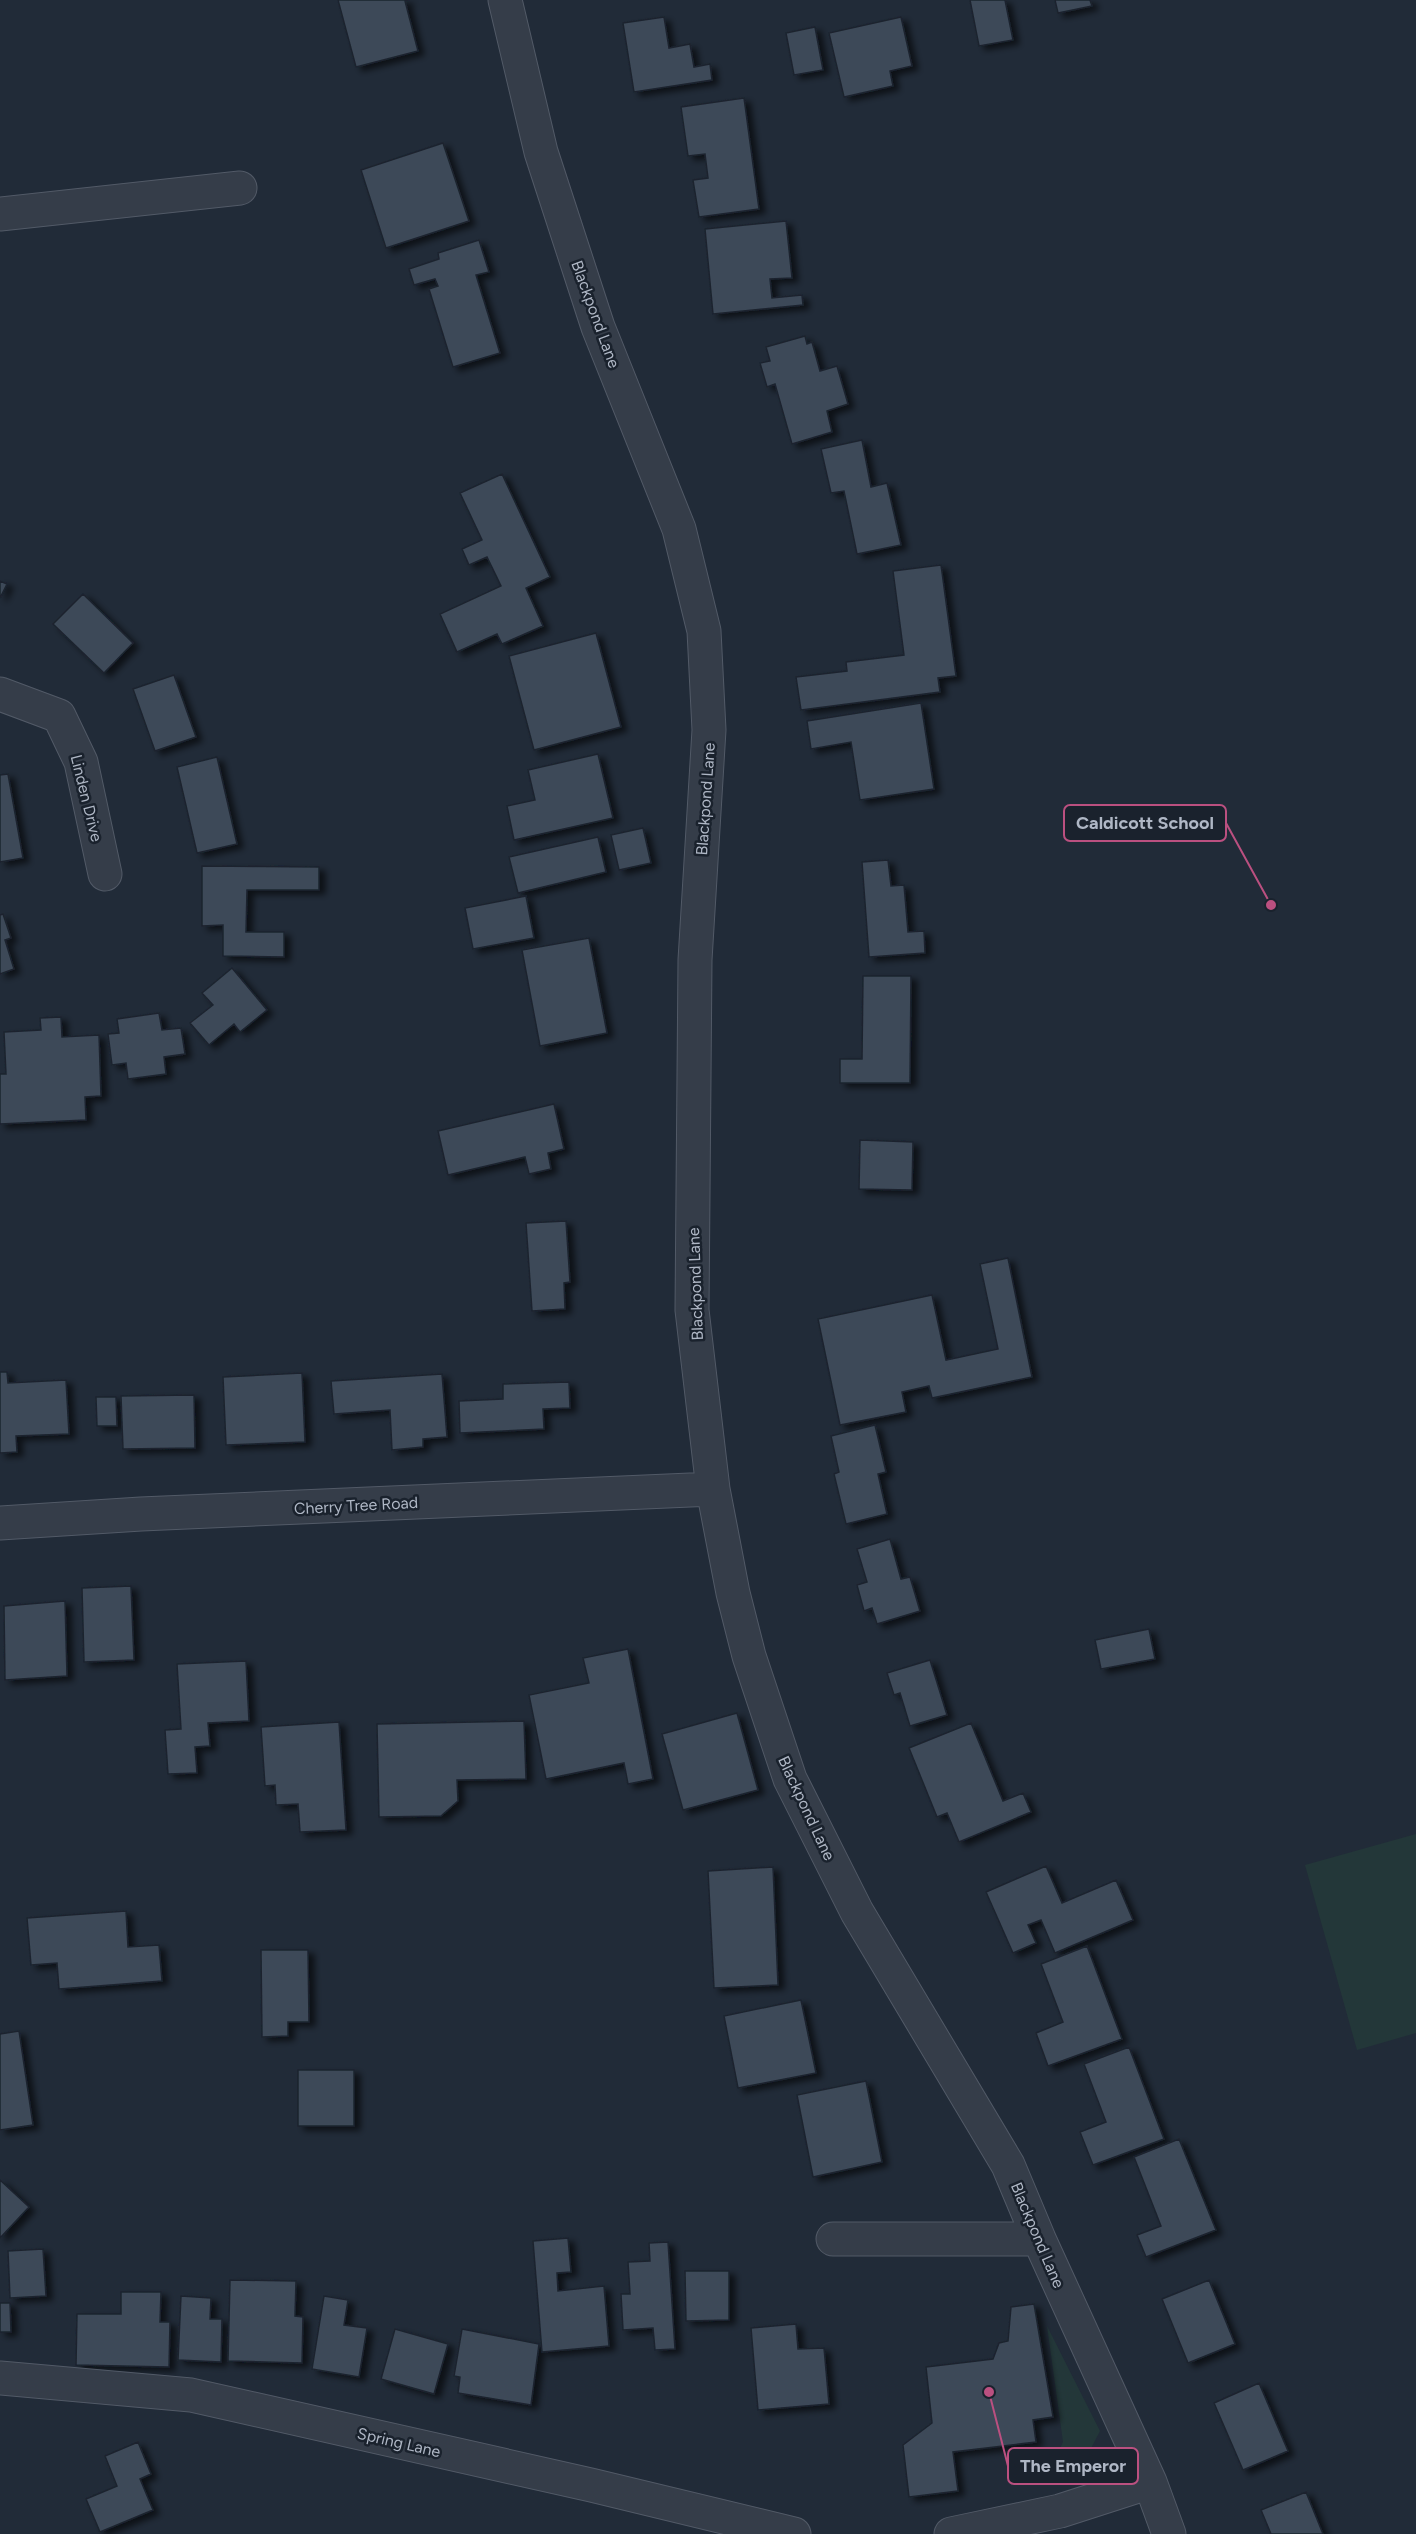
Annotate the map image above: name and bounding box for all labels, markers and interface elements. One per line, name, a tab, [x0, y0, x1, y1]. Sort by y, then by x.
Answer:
street label: Blackpond Lane	[567, 258, 624, 371]
street label: Blackpond Lane	[692, 742, 719, 856]
street label: Linden Drive	[67, 753, 107, 844]
callout: Caldicott School	[1064, 805, 1226, 841]
text: Caldicott School	[1076, 812, 1214, 834]
street label: Blackpond Lane	[684, 1227, 707, 1341]
street label: Cherry Tree Road	[294, 1493, 419, 1518]
street label: Blackpond Lane	[774, 1753, 839, 1864]
street label: Blackpond Lane	[1007, 2179, 1068, 2291]
street label: Spring Lane	[355, 2424, 443, 2461]
callout: The Emperor	[1008, 2448, 1138, 2484]
text: The Emperor	[1020, 2455, 1126, 2477]

